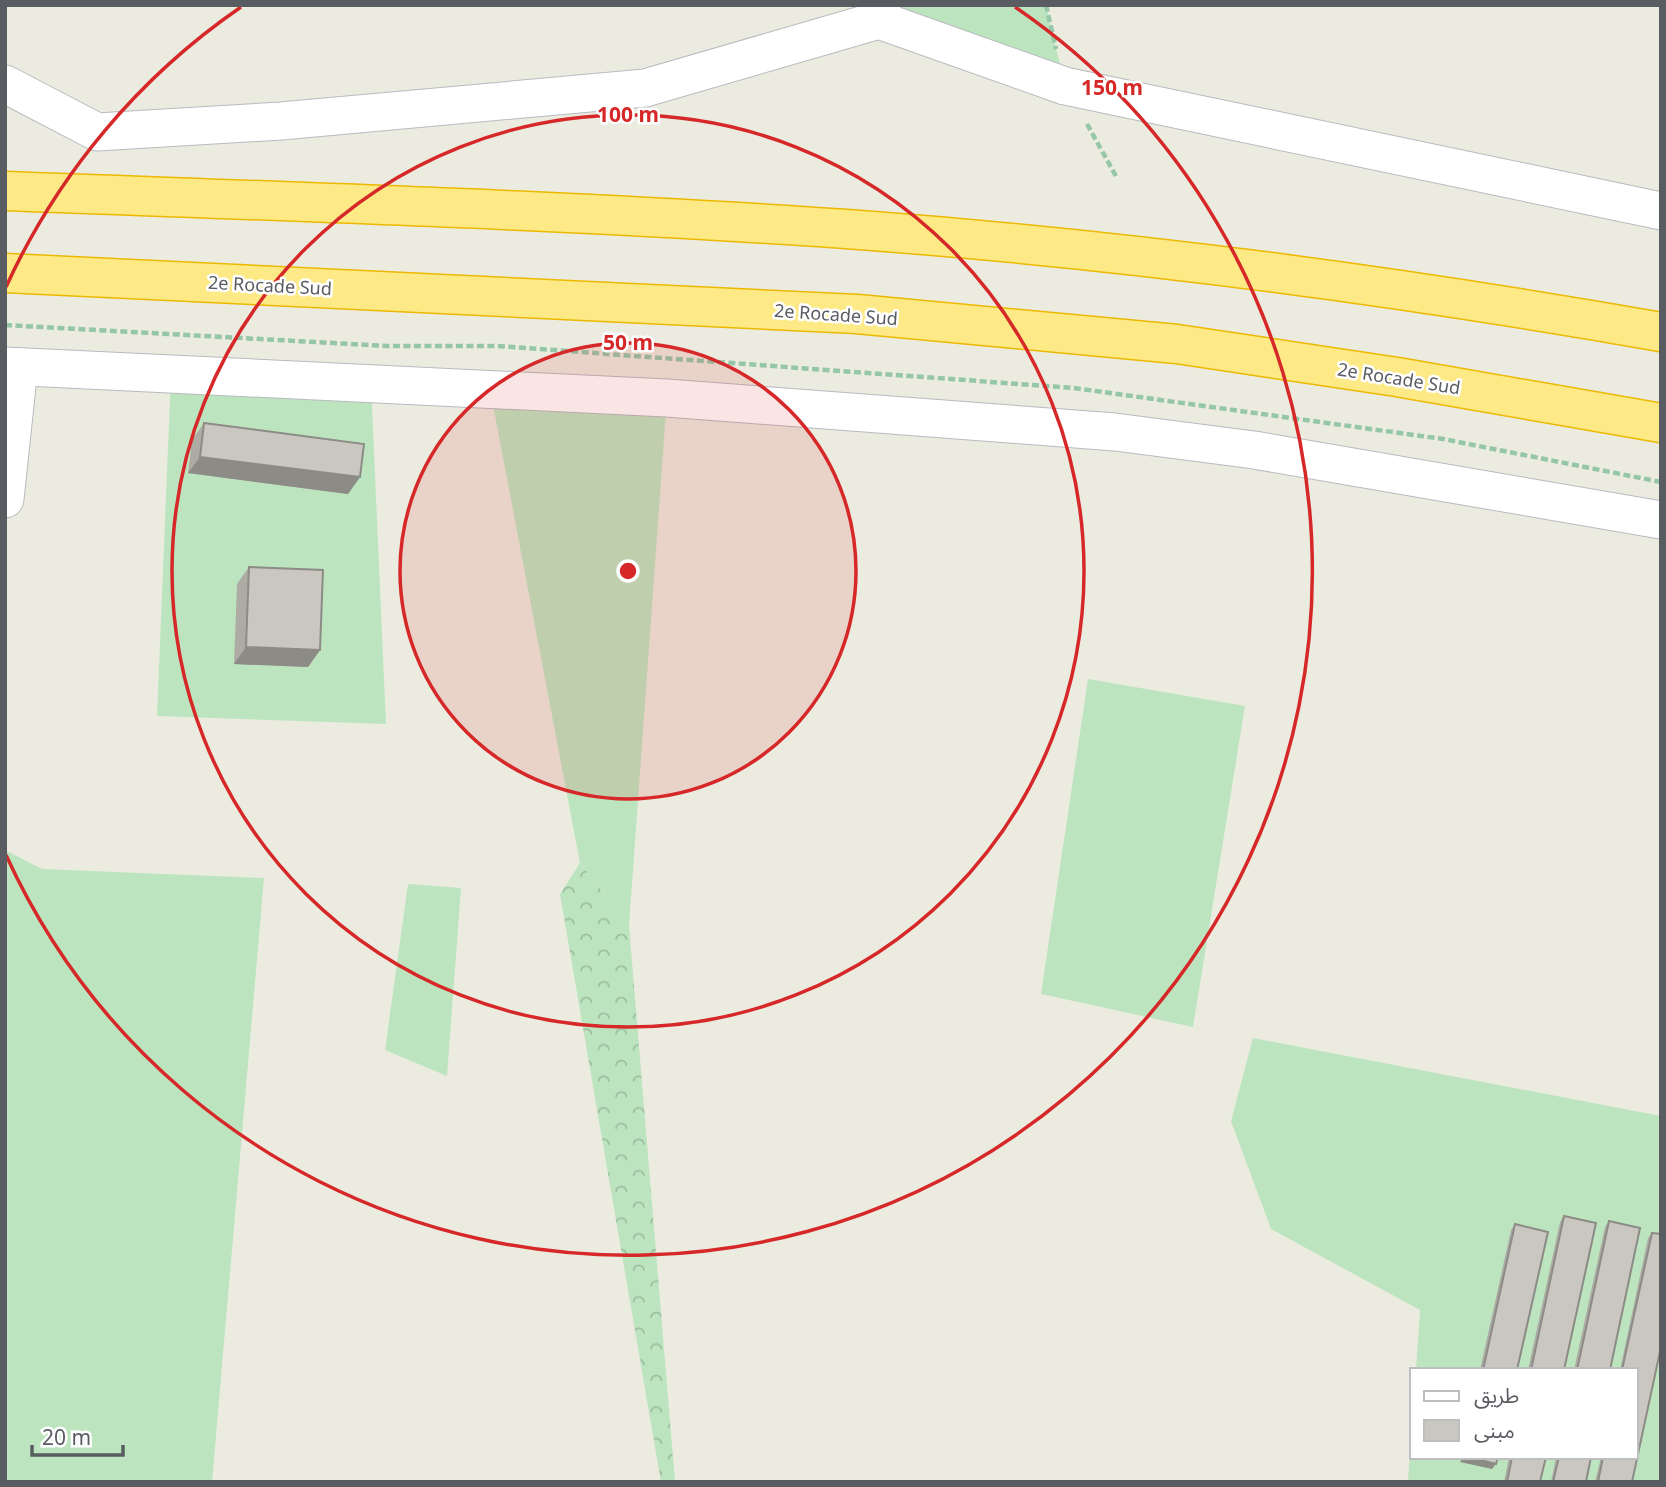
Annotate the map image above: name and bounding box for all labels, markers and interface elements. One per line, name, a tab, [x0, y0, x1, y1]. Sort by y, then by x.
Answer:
text: 150 m	[1081, 73, 1143, 101]
text: 100 m	[597, 100, 659, 128]
street label: 2e Rocade Sud	[207, 270, 333, 300]
street label: 2e Rocade Sud	[773, 298, 899, 330]
text: 50 m	[603, 328, 653, 356]
street label: 2e Rocade Sud	[1336, 356, 1462, 400]
centre of rings	[616, 559, 640, 583]
legend	[1410, 1368, 1638, 1459]
text: طريق	[1474, 1381, 1519, 1409]
scale bar	[32, 1414, 122, 1458]
text: مبنى	[1474, 1416, 1515, 1444]
text: 20 m	[42, 1423, 91, 1451]

